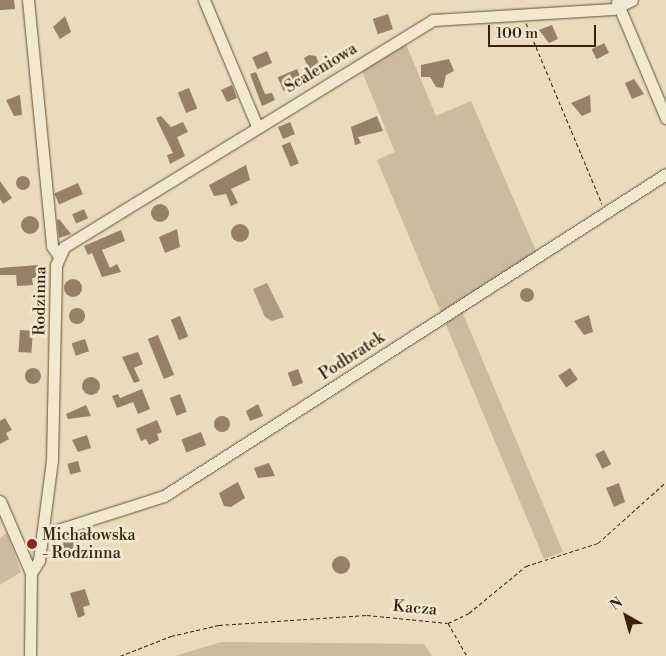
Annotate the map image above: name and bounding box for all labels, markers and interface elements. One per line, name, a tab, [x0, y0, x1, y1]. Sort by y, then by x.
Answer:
scale bar	[491, 15, 598, 47]
text: 100 m	[496, 24, 538, 43]
street label: Scaleniowa	[281, 39, 361, 97]
street label: Rodzinna	[30, 266, 50, 336]
street label: Podbratek	[316, 328, 388, 384]
place label: Michałowska - Rodzinna	[42, 525, 136, 563]
marker: Michałowska - Rodzinna	[26, 538, 38, 550]
north arrow	[601, 591, 651, 641]
text: N	[607, 594, 627, 615]
street label: Kacza	[392, 597, 438, 619]

